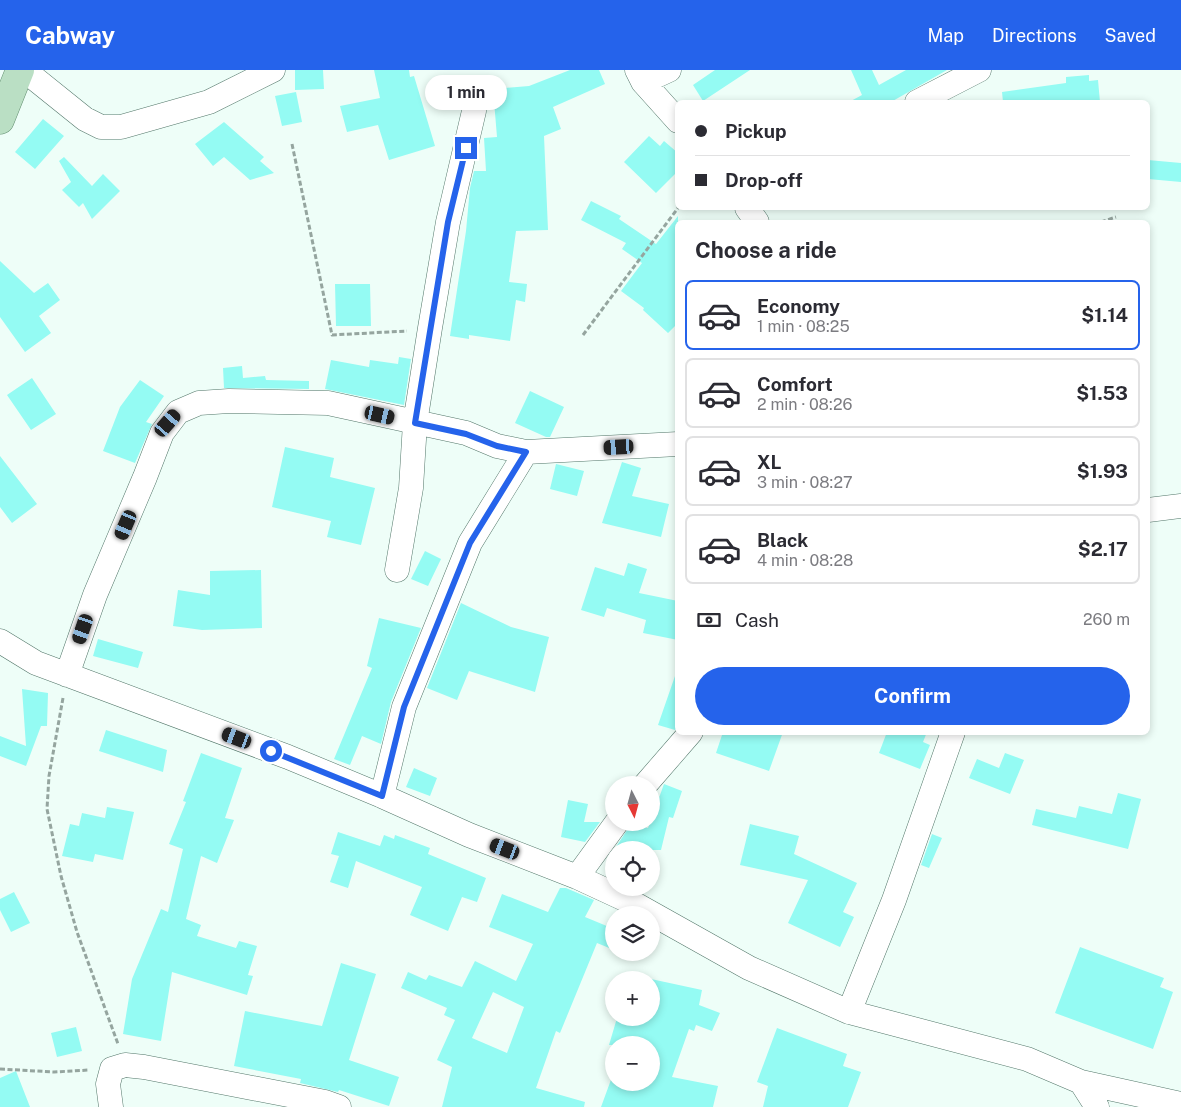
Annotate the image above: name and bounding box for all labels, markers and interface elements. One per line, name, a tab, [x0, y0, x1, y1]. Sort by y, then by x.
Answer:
text: Cabway	[25, 21, 115, 49]
text: Map	[927, 25, 964, 46]
text: Directions	[992, 25, 1077, 46]
text: Saved	[1105, 25, 1156, 46]
callout: 1 min	[425, 75, 507, 110]
text: 1 min	[447, 83, 485, 102]
text: Pickup	[725, 120, 787, 142]
route end	[455, 137, 477, 159]
text: Drop-off	[725, 169, 802, 191]
text: Choose a ride	[695, 237, 837, 263]
icon: car	[697, 293, 742, 338]
text: Economy	[757, 295, 840, 317]
text: $1.14	[1081, 304, 1128, 326]
text: 1 min · 08:25	[757, 317, 850, 336]
icon: car	[697, 371, 742, 416]
text: Comfort	[757, 373, 833, 395]
text: $1.53	[1076, 382, 1128, 404]
text: 2 min · 08:26	[757, 395, 852, 414]
car	[363, 404, 396, 426]
car	[152, 407, 183, 439]
car	[603, 439, 634, 455]
icon: car	[697, 449, 742, 494]
text: XL	[757, 451, 782, 473]
text: $1.93	[1077, 460, 1128, 482]
text: 3 min · 08:27	[757, 473, 853, 492]
car	[113, 508, 138, 542]
icon: car	[697, 527, 742, 572]
text: Black	[757, 529, 808, 551]
text: $2.17	[1078, 538, 1128, 560]
text: 4 min · 08:28	[757, 551, 853, 570]
icon: cash	[695, 606, 723, 634]
text: Cash	[735, 609, 779, 631]
text: 260 m	[1083, 610, 1130, 629]
car	[71, 612, 94, 646]
button: Confirm	[695, 667, 1130, 725]
car	[220, 726, 253, 750]
route start	[260, 740, 282, 762]
north arrow	[605, 776, 660, 831]
map controls	[605, 776, 660, 1091]
car	[488, 837, 521, 861]
button: locate	[605, 841, 660, 896]
button: layers	[605, 906, 660, 961]
button: +	[605, 971, 660, 1026]
button: −	[605, 1036, 660, 1091]

